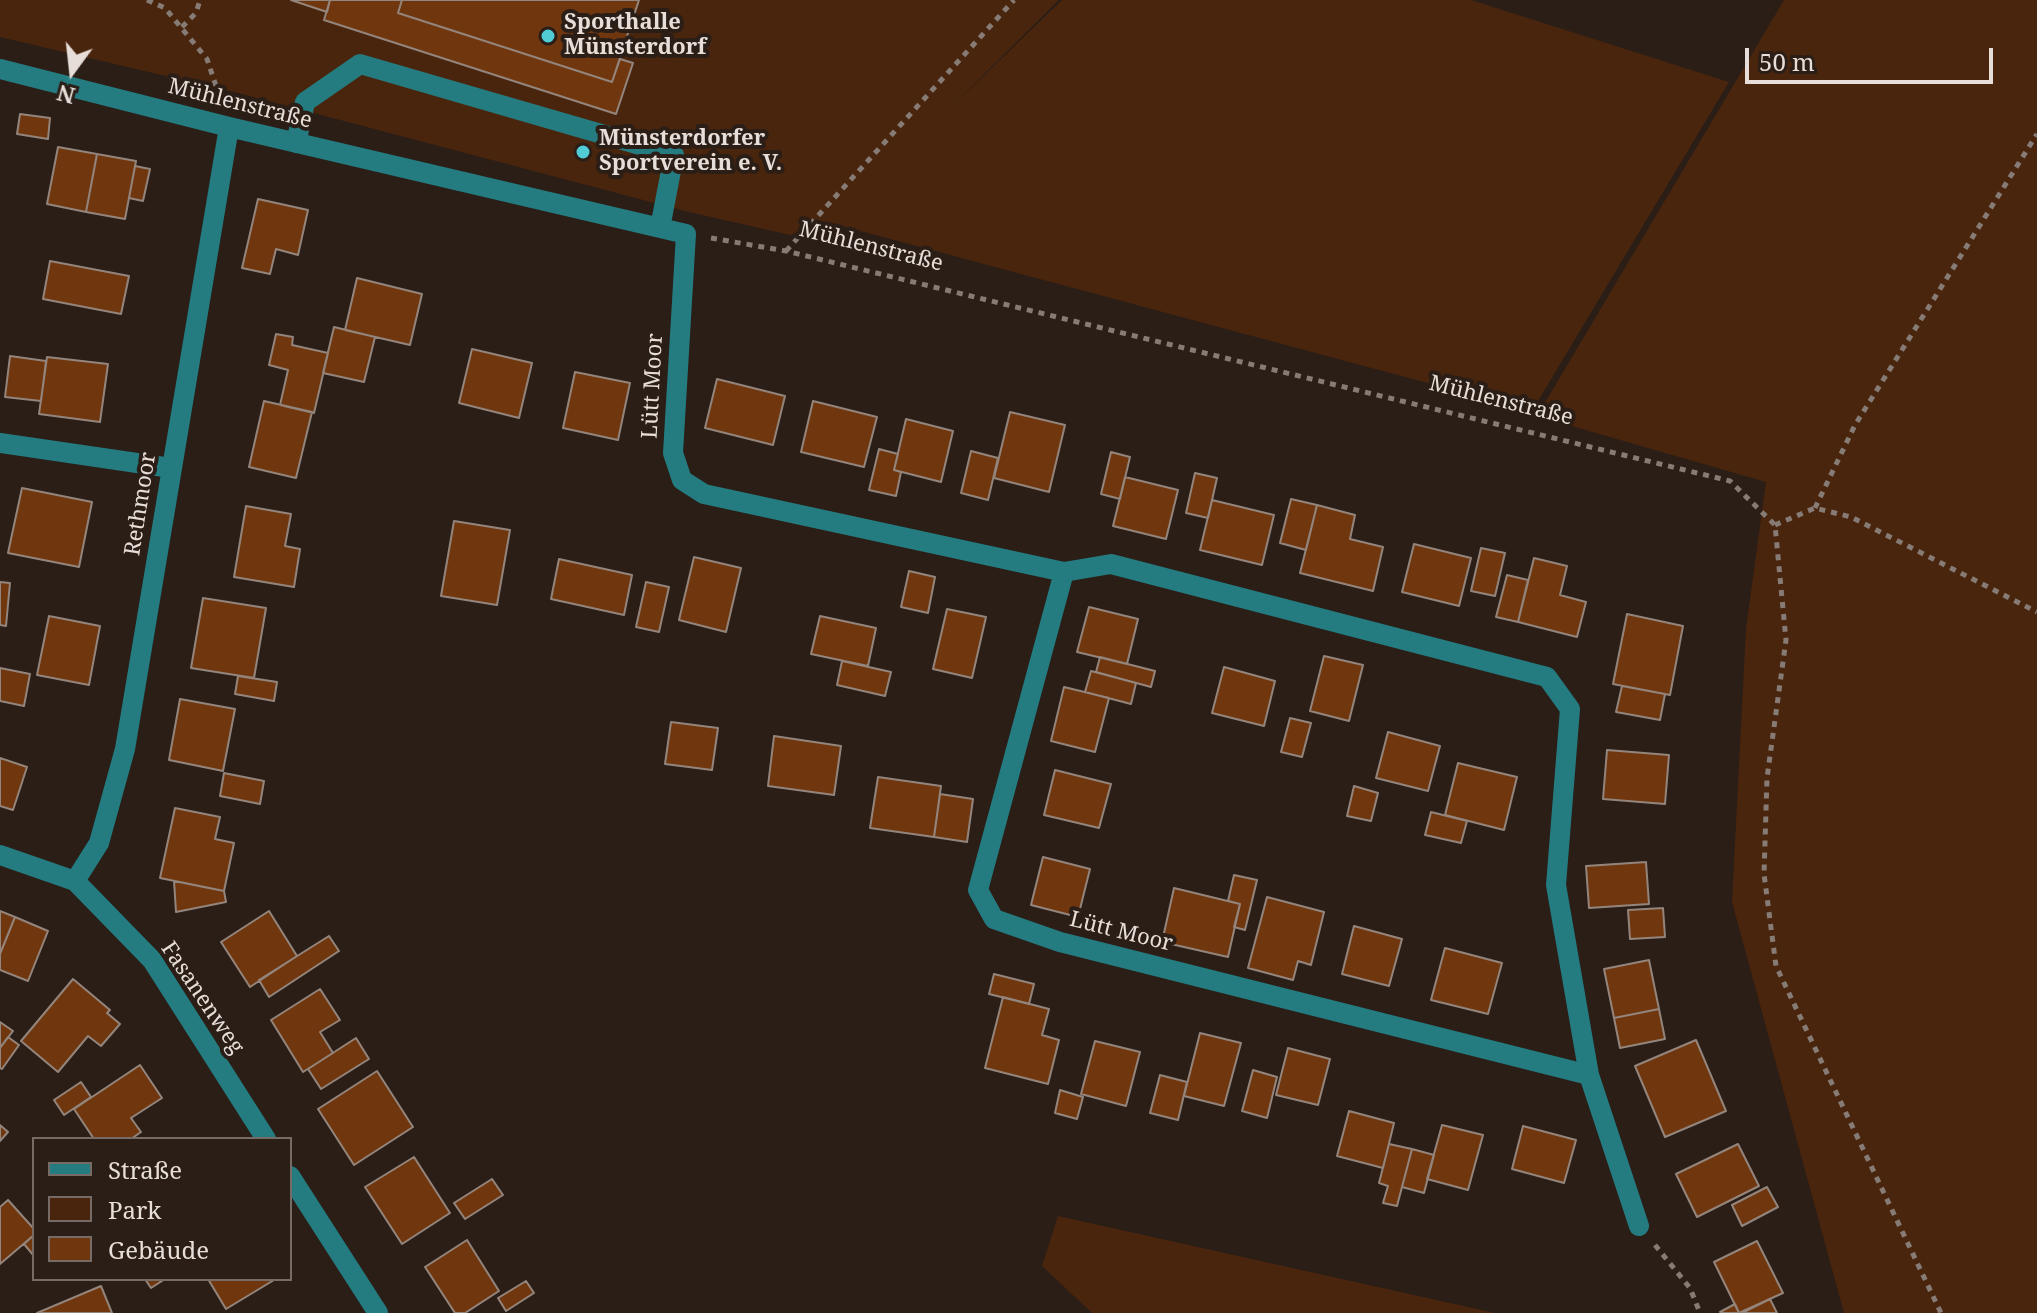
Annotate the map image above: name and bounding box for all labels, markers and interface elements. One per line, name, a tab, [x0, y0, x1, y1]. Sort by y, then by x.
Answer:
place label: Sporthalle Münsterdorf	[564, 10, 706, 62]
marker: Sporthalle Münsterdorf	[539, 27, 557, 45]
north arrow	[32, 32, 112, 112]
scale bar	[1749, 32, 1997, 82]
text: 50 m	[1759, 45, 1815, 78]
street label: Mühlenstraße	[165, 73, 315, 135]
text: N	[54, 78, 78, 112]
place label: Münsterdorfer Sportverein e. V.	[599, 126, 782, 178]
marker: Münsterdorfer Sportverein e. V.	[574, 143, 592, 161]
street label: Mühlenstraße	[796, 216, 946, 278]
street label: Lütt Moor	[637, 333, 669, 439]
street label: Mühlenstraße	[1426, 370, 1576, 432]
street label: Rethmoor	[120, 450, 162, 558]
street label: Lütt Moor	[1067, 906, 1175, 958]
street label: Fasanenweg	[155, 937, 249, 1059]
legend	[32, 1137, 292, 1281]
text: Straße	[108, 1153, 182, 1186]
text: Park	[108, 1193, 161, 1226]
text: Gebäude	[108, 1233, 209, 1266]

